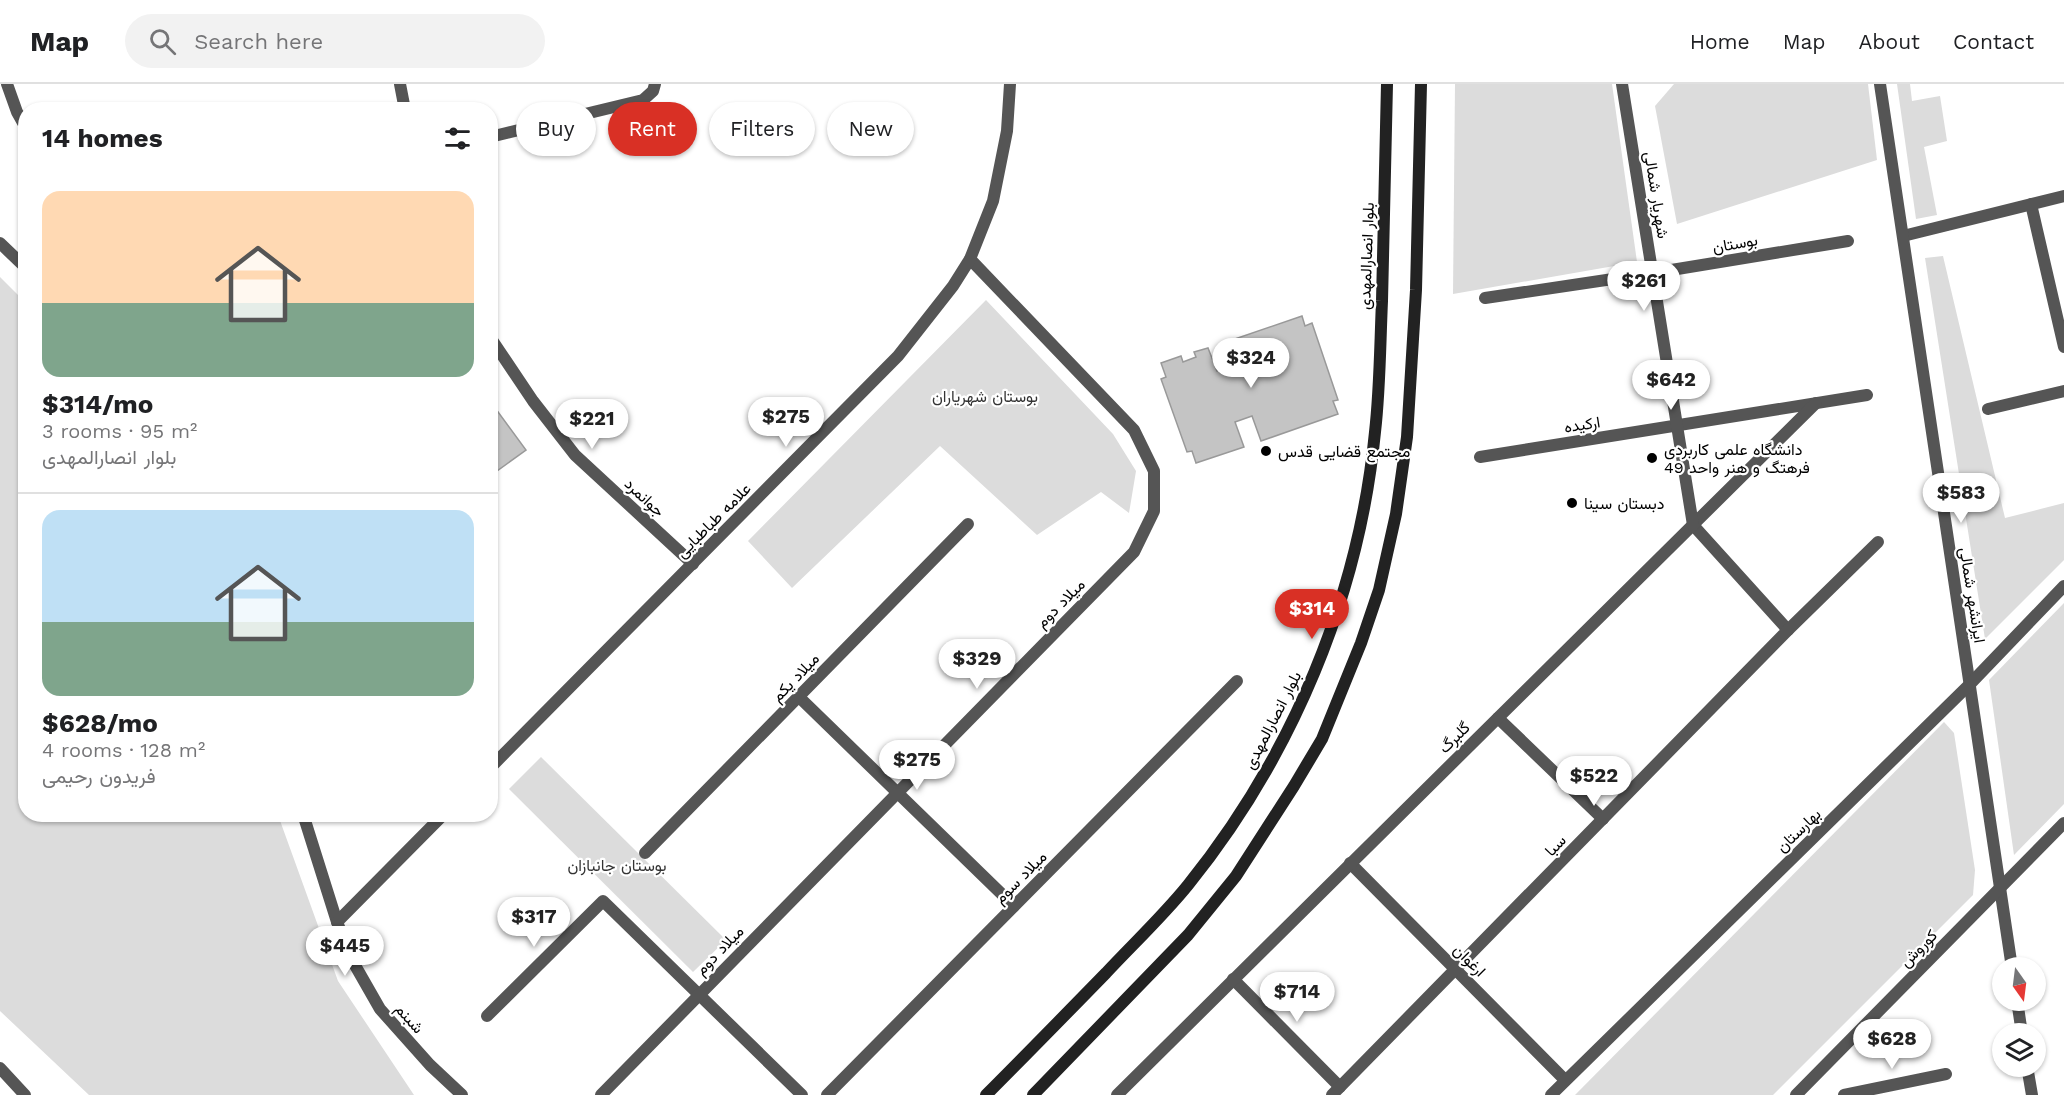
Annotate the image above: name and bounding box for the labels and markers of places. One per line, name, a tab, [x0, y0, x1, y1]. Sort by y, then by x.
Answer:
pin: $261	[1608, 261, 1680, 312]
pin: $324	[1215, 338, 1287, 389]
pin: $642	[1635, 360, 1707, 411]
pin: $275	[750, 397, 822, 448]
pin: $221	[556, 399, 628, 450]
place label: دانشگاه علمی کاربردی فرهتگ و هنر واحد 49	[1664, 440, 1810, 478]
place label: مجتمع قضایی قدس	[1278, 442, 1410, 463]
marker: مجتمع قضایی قدس	[1259, 444, 1273, 458]
marker: دانشگاه علمی کاربردی فرهتگ و هنر واحد 49	[1645, 451, 1659, 465]
pin: $583	[1925, 473, 1997, 524]
place label: دبستان سینا	[1584, 494, 1664, 513]
marker: دبستان سینا	[1565, 496, 1579, 510]
pin: $314	[1276, 589, 1348, 640]
pin: $329	[941, 639, 1013, 690]
pin: $275	[881, 740, 953, 791]
pin: $522	[1558, 756, 1630, 807]
pin: $317	[498, 897, 570, 948]
pin: $445	[309, 926, 381, 977]
pin: $714	[1261, 972, 1333, 1023]
pin: $628	[1856, 1019, 1928, 1070]

